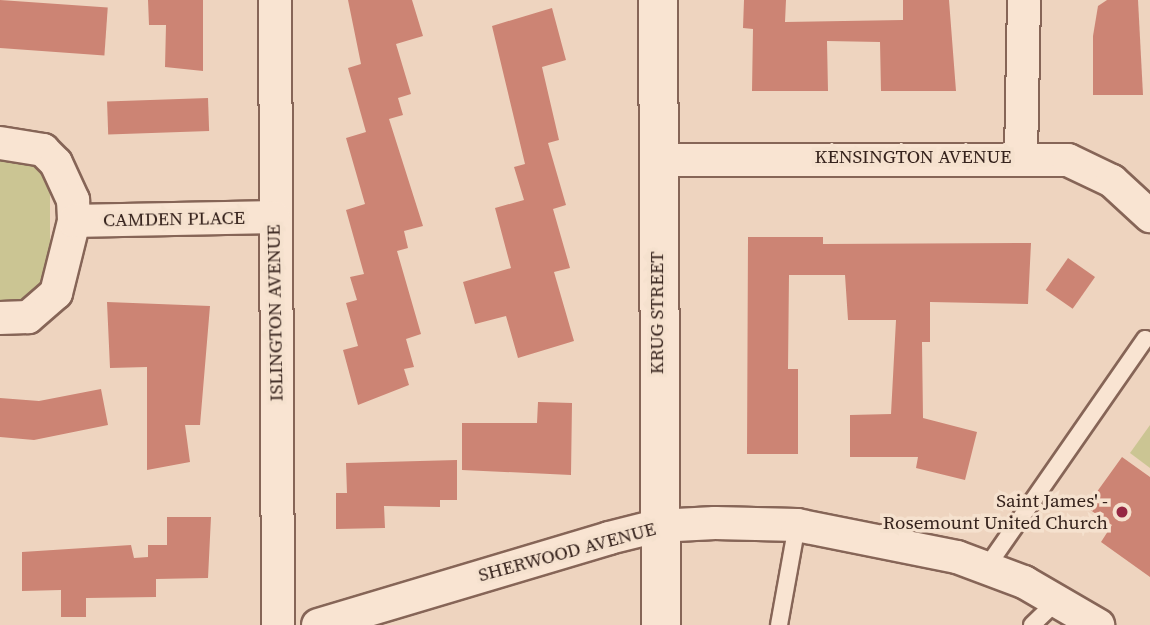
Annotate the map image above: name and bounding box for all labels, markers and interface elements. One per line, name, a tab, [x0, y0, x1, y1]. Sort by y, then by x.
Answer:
street label: KENSINGTON AVENUE	[815, 146, 1011, 168]
street label: CAMDEN PLACE	[103, 206, 245, 232]
street label: ISLINGTON AVENUE	[262, 224, 288, 402]
street label: KRUG STREET	[646, 252, 668, 374]
place label: Saint James' - Rosemount United Church	[883, 490, 1108, 534]
marker: Saint James' - Rosemount United Church	[1114, 504, 1130, 520]
street label: SHERWOOD AVENUE	[476, 517, 658, 587]

